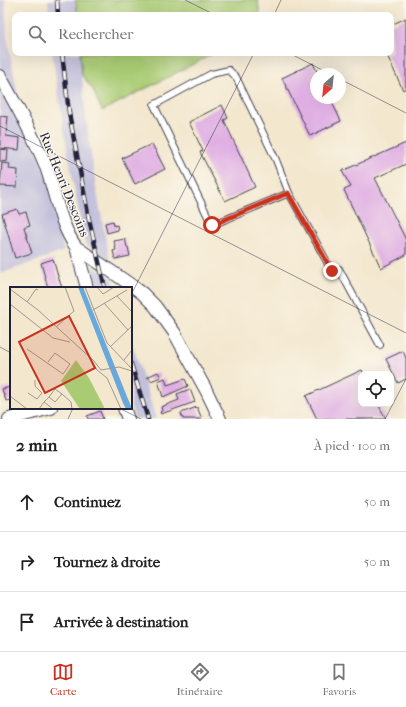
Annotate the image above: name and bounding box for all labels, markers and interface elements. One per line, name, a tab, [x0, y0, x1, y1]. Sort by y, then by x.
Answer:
search box	[12, 12, 394, 56]
icon: search	[26, 23, 48, 45]
text: Rechercher	[58, 25, 133, 43]
north arrow	[310, 68, 346, 104]
street label: Rue Henri Descoins	[37, 130, 92, 239]
route start	[203, 216, 221, 234]
route end	[323, 262, 341, 280]
inset map	[10, 287, 132, 409]
map controls	[358, 371, 394, 407]
button: locate	[358, 371, 394, 407]
text: 2 min	[16, 435, 57, 455]
text: À pied · 100 m	[314, 438, 390, 453]
icon: ahead	[16, 491, 38, 513]
text: Continuez	[54, 493, 121, 511]
text: 50 m	[364, 494, 390, 509]
icon: right	[16, 551, 38, 573]
text: Tournez à droite	[54, 553, 160, 571]
text: 50 m	[364, 554, 390, 569]
icon: arrive	[16, 611, 38, 633]
text: Arrivée à destination	[54, 613, 189, 631]
tab: Carte	[50, 661, 77, 698]
tab: Itinéraire	[176, 661, 223, 698]
tab: Favoris	[323, 661, 356, 698]

